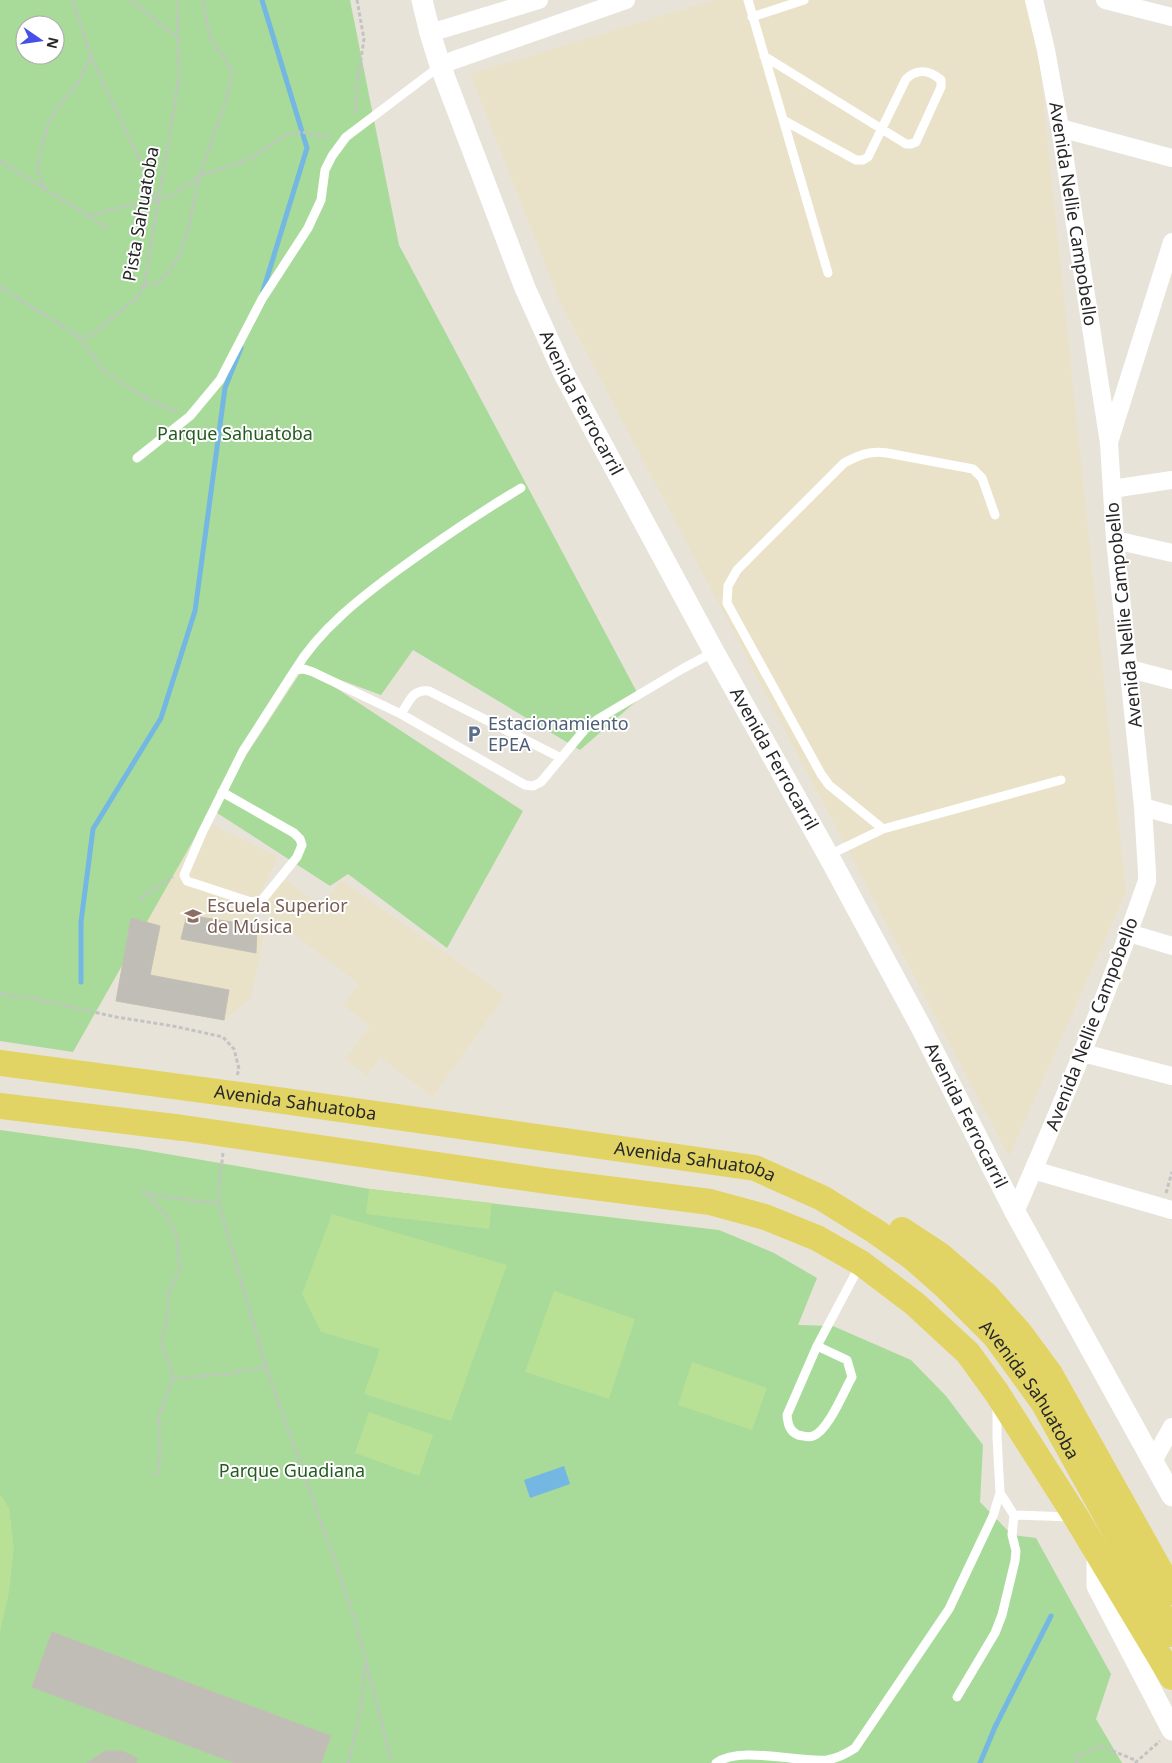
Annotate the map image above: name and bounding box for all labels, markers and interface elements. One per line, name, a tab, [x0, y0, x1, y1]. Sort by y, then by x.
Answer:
north arrow	[15, 15, 65, 65]
text: N	[43, 35, 64, 51]
street label: Avenida Nellie Campobello	[1044, 100, 1104, 328]
street label: Pista Sahuatoba	[116, 145, 164, 283]
street label: Avenida Ferrocarril	[535, 326, 629, 479]
park label: Parque Sahuatoba	[157, 421, 313, 445]
street label: Avenida Nellie Campobello	[1099, 501, 1147, 729]
street label: Avenida Ferrocarril	[725, 683, 825, 834]
place label: Estacionamiento EPEA	[488, 711, 629, 756]
parking icon: Estacionamiento EPEA	[464, 724, 484, 744]
place label: Escuela Superior de Música	[207, 893, 348, 938]
school or university icon: Escuela Superior de Música	[183, 906, 203, 926]
street label: Avenida Nellie Campobello	[1039, 914, 1143, 1134]
street label: Avenida Ferrocarril	[920, 1038, 1014, 1192]
street label: Avenida Sahuatoba	[213, 1079, 378, 1125]
street label: Avenida Sahuatoba	[613, 1135, 780, 1187]
street label: Avenida Sahuatoba	[975, 1314, 1086, 1463]
park label: Parque Guadiana	[219, 1458, 365, 1482]

